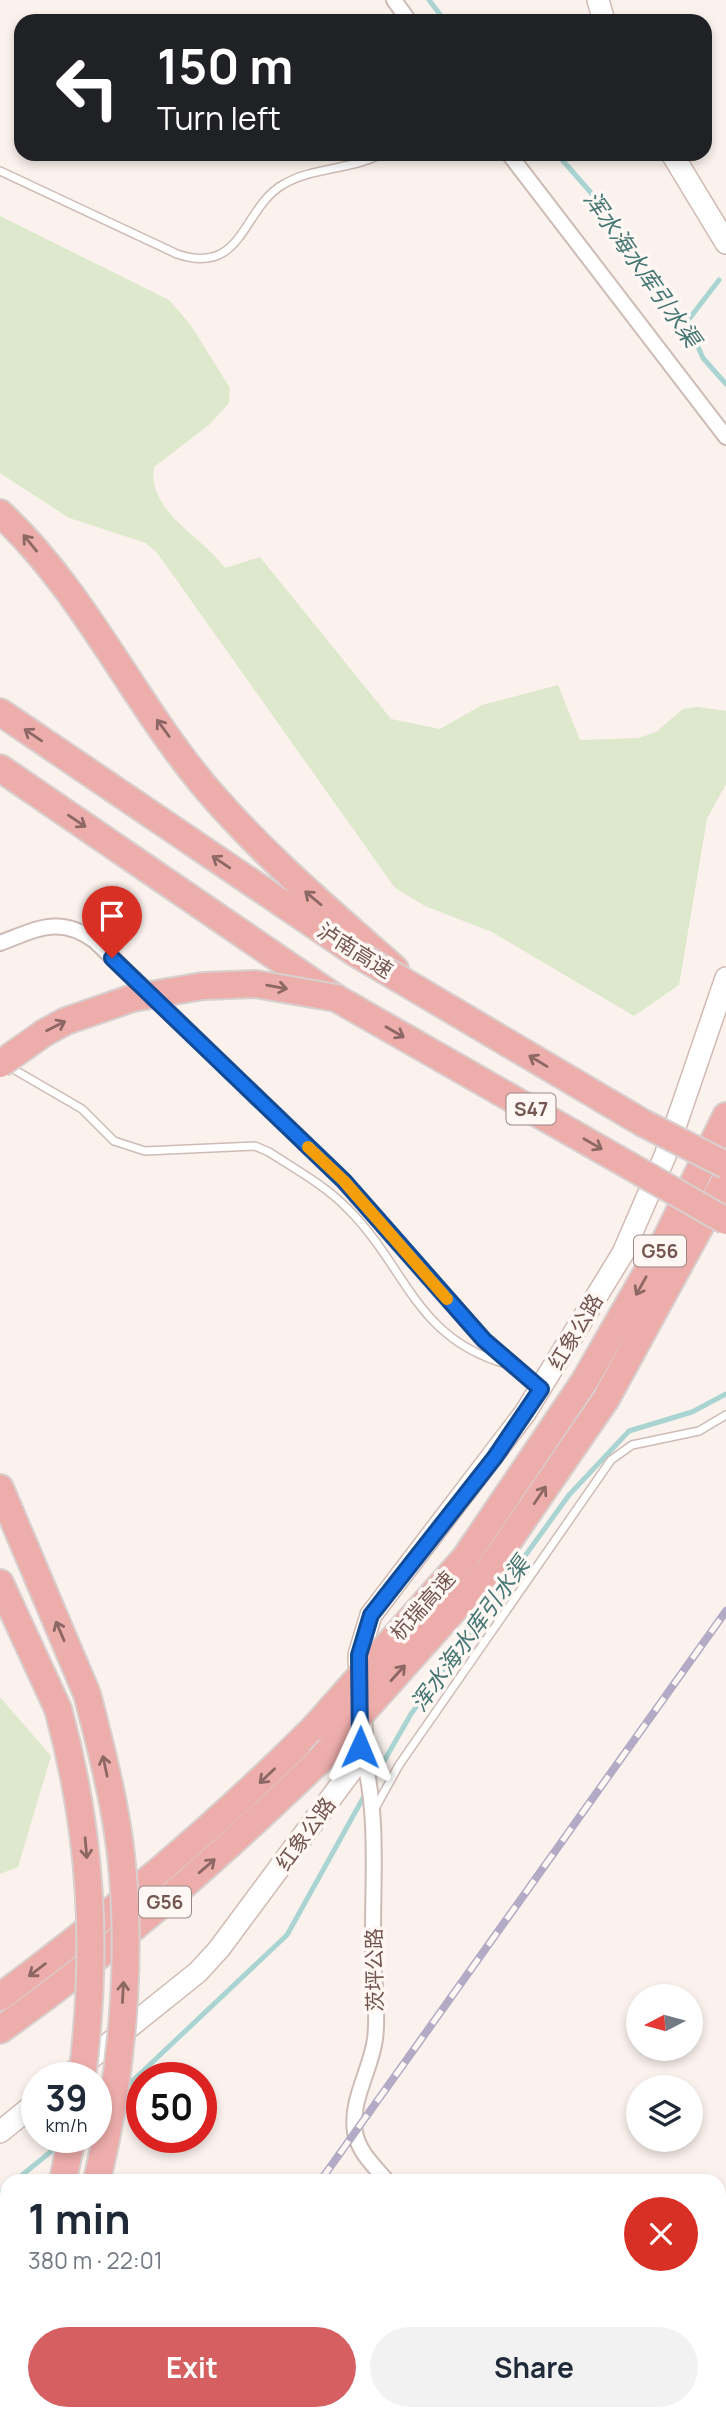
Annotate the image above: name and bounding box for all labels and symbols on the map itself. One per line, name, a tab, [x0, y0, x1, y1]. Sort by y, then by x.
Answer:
water label: 浑水海水库引水渠	[577, 184, 710, 355]
one-way arrow	[22, 535, 38, 553]
one-way arrow	[155, 719, 170, 738]
one-way arrow	[24, 727, 43, 742]
one-way arrow	[66, 814, 86, 828]
one-way arrow	[212, 855, 231, 869]
pin	[82, 886, 142, 958]
one-way arrow	[305, 890, 323, 906]
street label: 泸南高速	[312, 916, 399, 984]
one-way arrow	[265, 981, 288, 995]
one-way arrow	[46, 1019, 66, 1033]
one-way arrow	[384, 1026, 405, 1039]
one-way arrow	[528, 1054, 548, 1068]
road number: S47	[506, 1093, 556, 1124]
one-way arrow	[582, 1137, 602, 1151]
road number: G56	[634, 1236, 686, 1266]
one-way arrow	[633, 1276, 647, 1296]
street label: 红象公路	[542, 1288, 609, 1375]
one-way arrow	[533, 1486, 547, 1506]
water label: 浑水海水库引水渠	[402, 1547, 538, 1717]
street label: 杭瑞高速	[384, 1565, 461, 1646]
one-way arrow	[52, 1621, 65, 1643]
one-way arrow	[390, 1664, 406, 1682]
position arrow	[323, 1710, 397, 1784]
one-way arrow	[98, 1755, 111, 1778]
one-way arrow	[258, 1767, 275, 1784]
street label: 红象公路	[269, 1791, 341, 1876]
one-way arrow	[80, 1836, 93, 1859]
one-way arrow	[198, 1858, 216, 1874]
road number: G56	[139, 1886, 191, 1918]
street label: 茨坪公路	[359, 1928, 389, 2012]
one-way arrow	[28, 1962, 47, 1977]
one-way arrow	[116, 1981, 129, 2004]
north arrow	[626, 1984, 704, 2062]
speed limit sign: 50	[126, 2062, 217, 2153]

